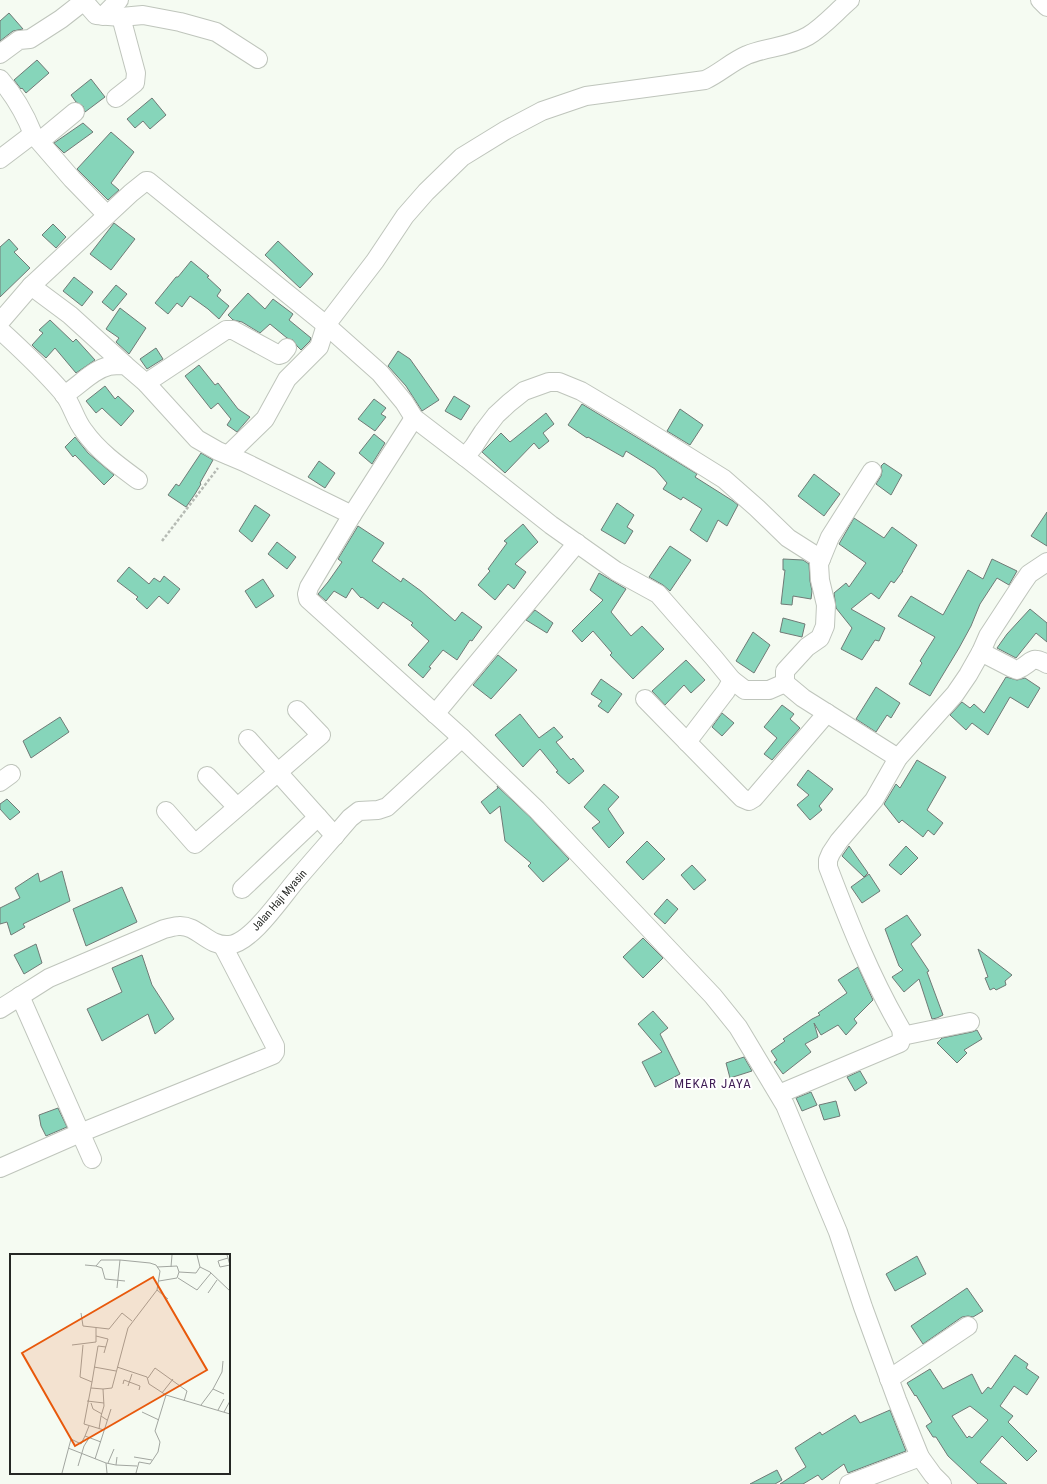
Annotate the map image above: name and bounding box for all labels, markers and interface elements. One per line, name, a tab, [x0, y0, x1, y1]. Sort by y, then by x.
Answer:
street label: Jalan Haji Myasin	[249, 867, 309, 934]
district label: MEKAR JAYA	[674, 1076, 752, 1091]
inset map	[10, 1254, 230, 1474]

